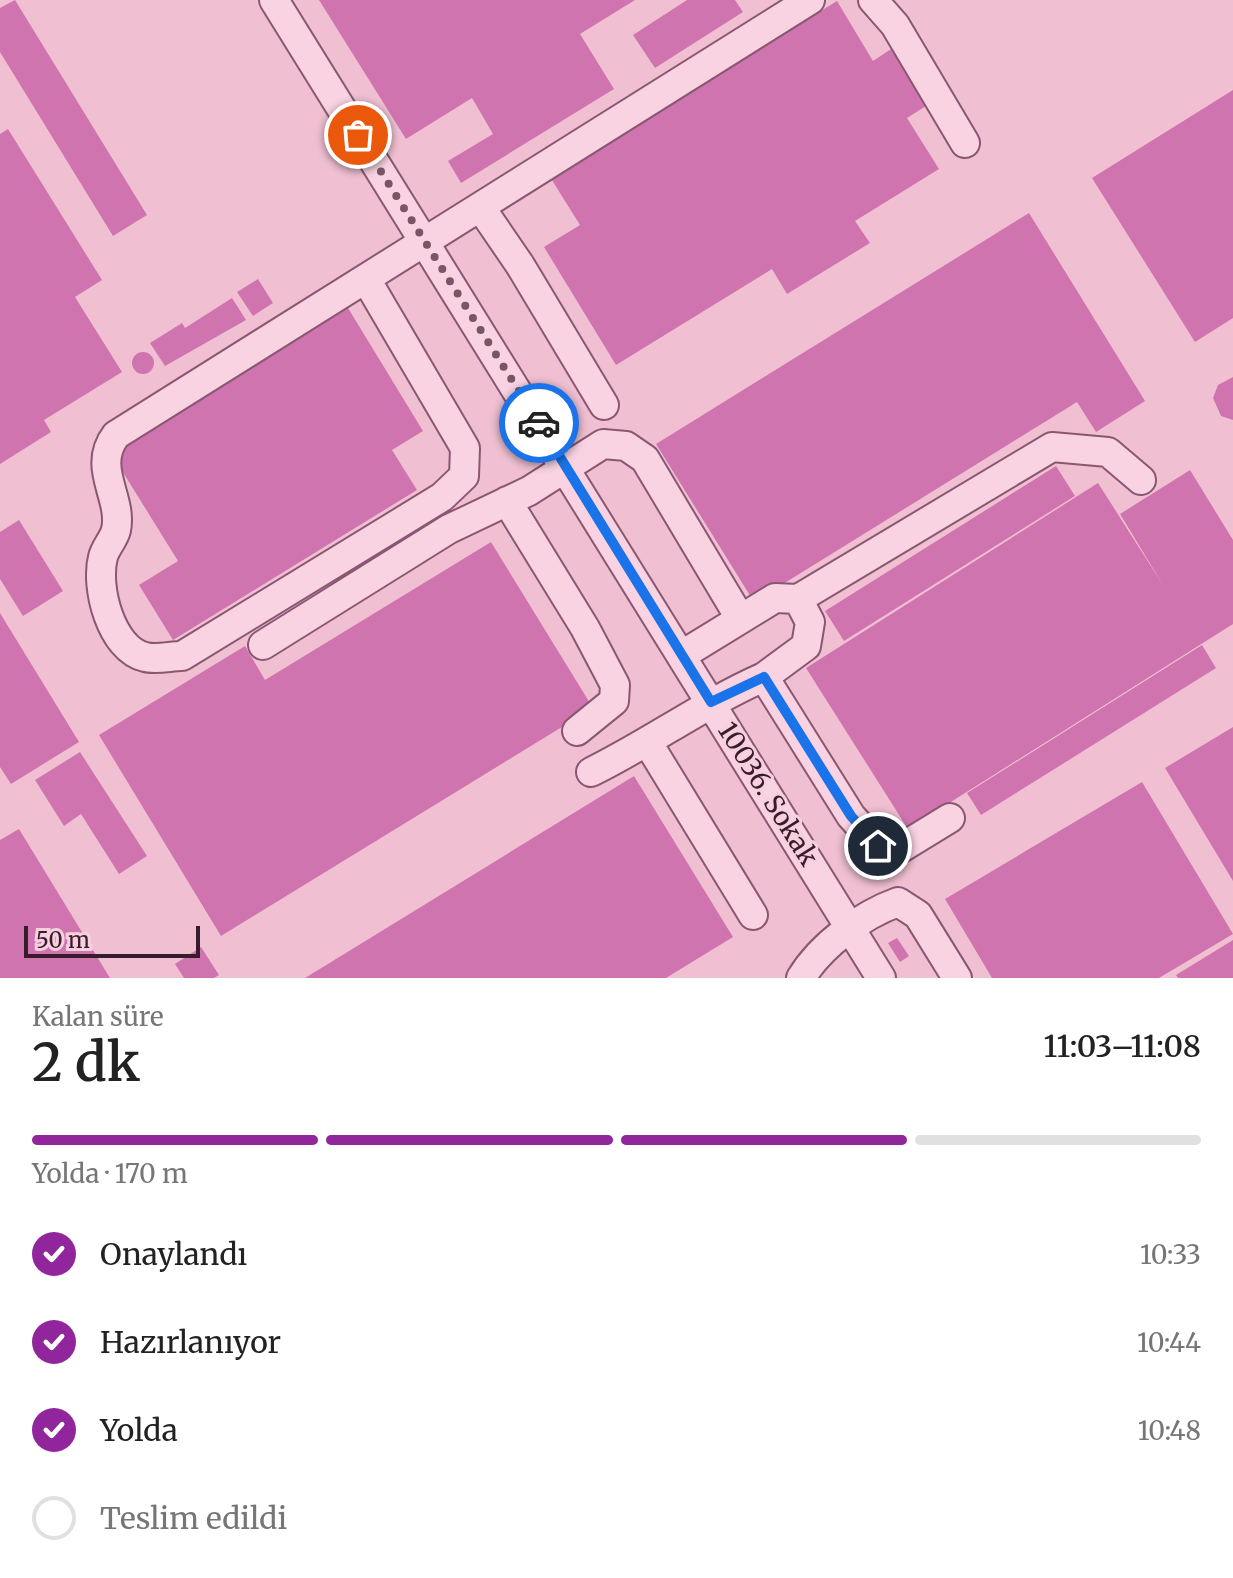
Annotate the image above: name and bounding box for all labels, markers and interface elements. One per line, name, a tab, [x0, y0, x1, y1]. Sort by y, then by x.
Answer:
pin	[324, 101, 392, 169]
icon: bag	[336, 113, 380, 157]
courier	[499, 383, 579, 463]
icon: car	[517, 401, 561, 445]
street label: 10036. Sokak	[711, 716, 826, 872]
pin	[844, 812, 912, 880]
icon: home	[856, 824, 900, 868]
scale bar	[24, 922, 200, 958]
text: 50 m	[36, 926, 90, 954]
text: Kalan süre	[32, 1000, 164, 1033]
text: 11:03–11:08	[1044, 1027, 1201, 1065]
text: 2 dk	[32, 1030, 140, 1095]
text: Yolda · 170 m	[32, 1157, 188, 1190]
icon: check	[32, 1232, 76, 1276]
text: Onaylandı	[100, 1235, 247, 1273]
text: 10:33	[1140, 1238, 1201, 1271]
icon: check	[32, 1320, 76, 1364]
text: Hazırlanıyor	[100, 1323, 281, 1361]
text: 10:44	[1137, 1326, 1201, 1359]
icon: check	[32, 1408, 76, 1452]
text: Yolda	[100, 1411, 178, 1449]
text: 10:48	[1138, 1414, 1201, 1447]
text: Teslim edildi	[100, 1499, 287, 1537]

